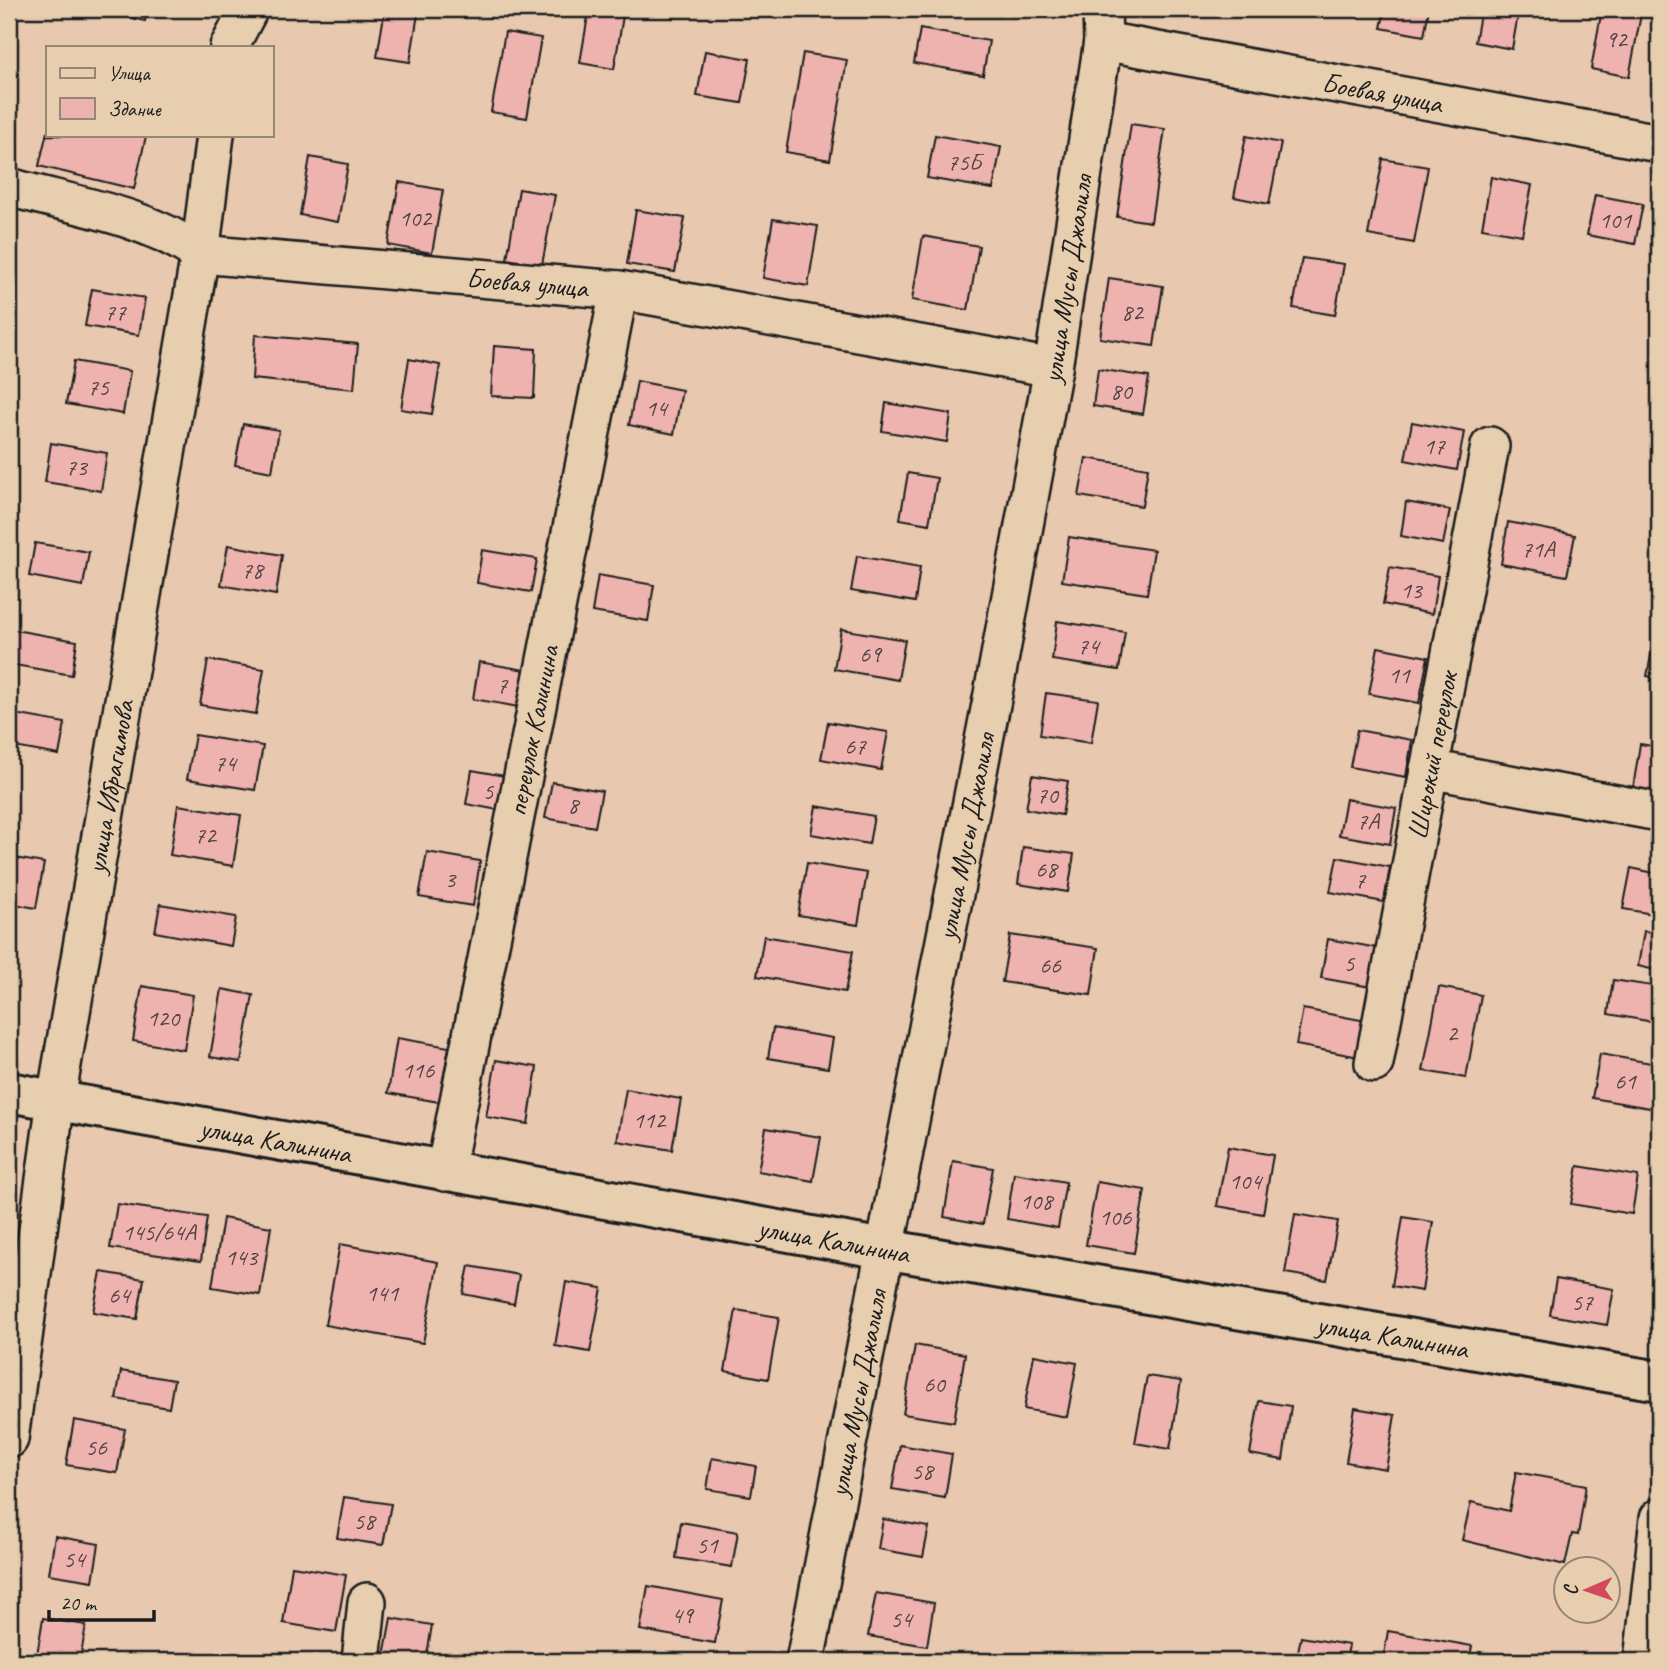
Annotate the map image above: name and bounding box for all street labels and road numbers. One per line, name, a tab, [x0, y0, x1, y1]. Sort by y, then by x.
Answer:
street label: Боевая улица	[1319, 64, 1447, 121]
street label: улица Мусы Джалиля	[1033, 170, 1100, 387]
street label: Боевая улица	[465, 259, 591, 305]
street label: переулок Калинина	[498, 641, 566, 819]
street label: Широкий переулок	[1399, 666, 1465, 842]
street label: улица Ибрагимова	[77, 696, 142, 878]
street label: улица Мусы Джалиля	[928, 728, 1003, 945]
street label: улица Калинина	[195, 1109, 356, 1171]
street label: улица Калинина	[753, 1209, 914, 1271]
street label: улица Мусы Джалиля	[820, 1284, 895, 1501]
street label: улица Калинина	[1312, 1305, 1473, 1366]

